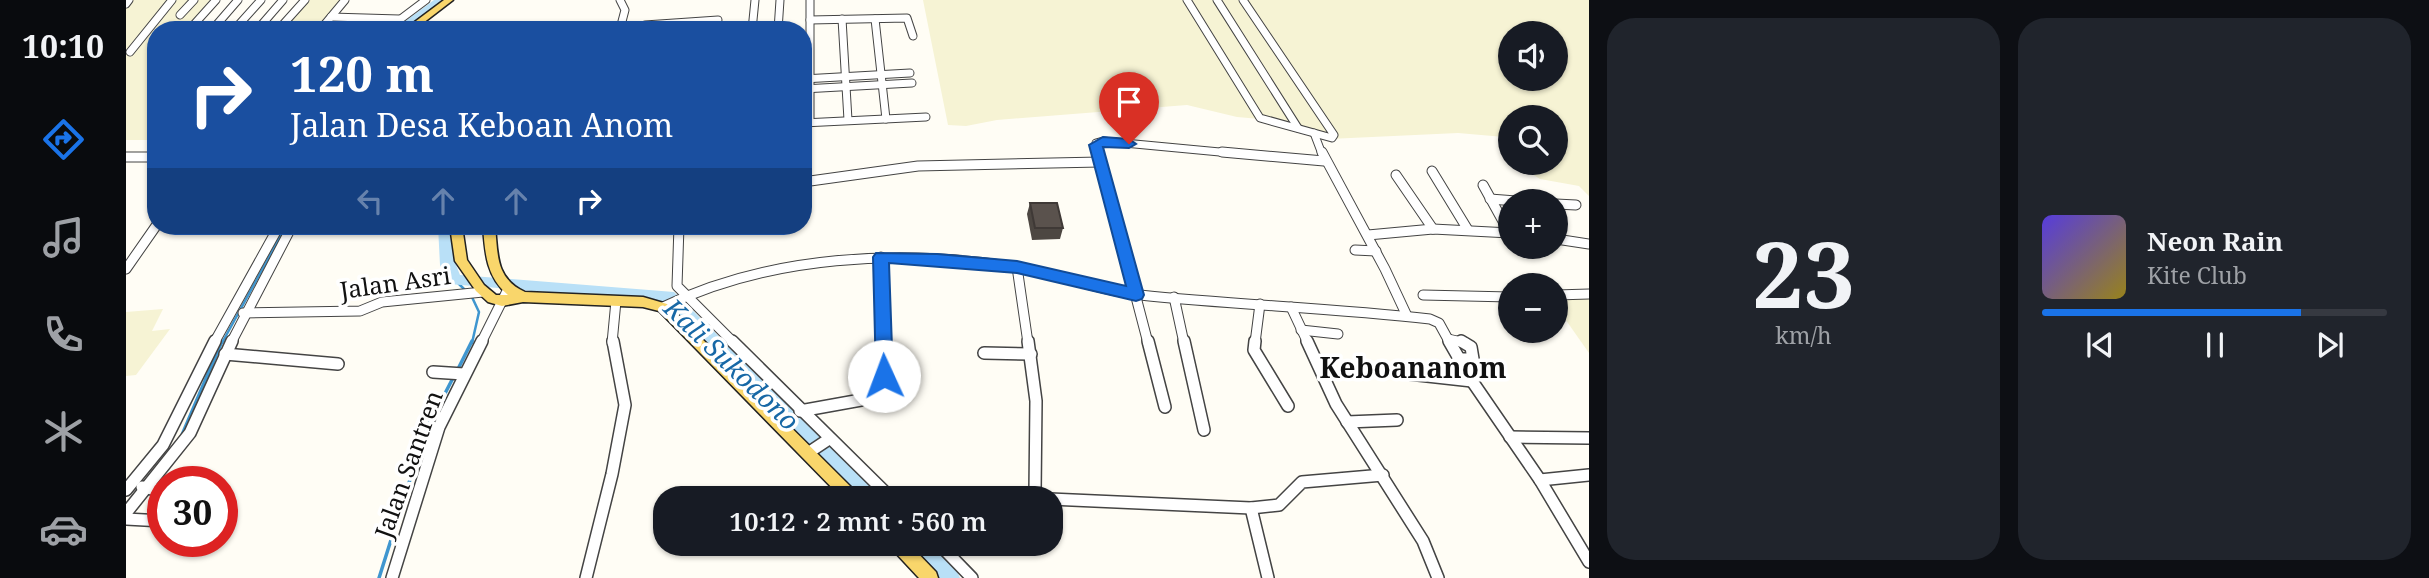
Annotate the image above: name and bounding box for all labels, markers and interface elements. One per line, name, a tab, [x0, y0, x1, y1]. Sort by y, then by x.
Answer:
map controls	[1498, 21, 1568, 343]
button: sound	[1498, 21, 1568, 91]
text: 10:10	[22, 24, 104, 67]
text: 120 m	[290, 40, 434, 106]
icon: right	[175, 49, 266, 140]
pin	[1099, 72, 1159, 144]
icon: arrive	[1110, 83, 1148, 121]
text: Jalan Desa Keboan Anom	[290, 103, 673, 146]
button: search	[1498, 105, 1568, 175]
icon: directions	[39, 115, 88, 164]
icon: left	[351, 182, 389, 220]
icon: ahead	[424, 182, 462, 220]
icon: ahead	[497, 182, 535, 220]
icon: right	[570, 182, 608, 220]
button: +	[1498, 189, 1568, 259]
text: 23	[1752, 211, 1855, 335]
icon: music	[39, 213, 88, 262]
text: Neon Rain	[2147, 223, 2283, 259]
street label: Jalan Asri	[337, 258, 453, 306]
text: Kite Club	[2147, 259, 2247, 291]
button: −	[1498, 273, 1568, 343]
water label: Kali Sukodono	[656, 289, 808, 438]
icon: phone	[39, 310, 88, 359]
text: km/h	[1775, 319, 1832, 351]
icon: previous	[2081, 326, 2119, 364]
icon: pause	[2196, 326, 2234, 364]
icon: next	[2311, 326, 2349, 364]
position arrow	[847, 339, 921, 413]
district label: Keboananom	[1319, 348, 1507, 386]
street label: Jalan Santren	[366, 386, 450, 543]
icon: climate	[39, 407, 88, 456]
speed limit sign: 30	[147, 466, 238, 557]
text: 10:12 · 2 mnt · 560 m	[729, 503, 987, 539]
icon: car	[39, 505, 88, 554]

